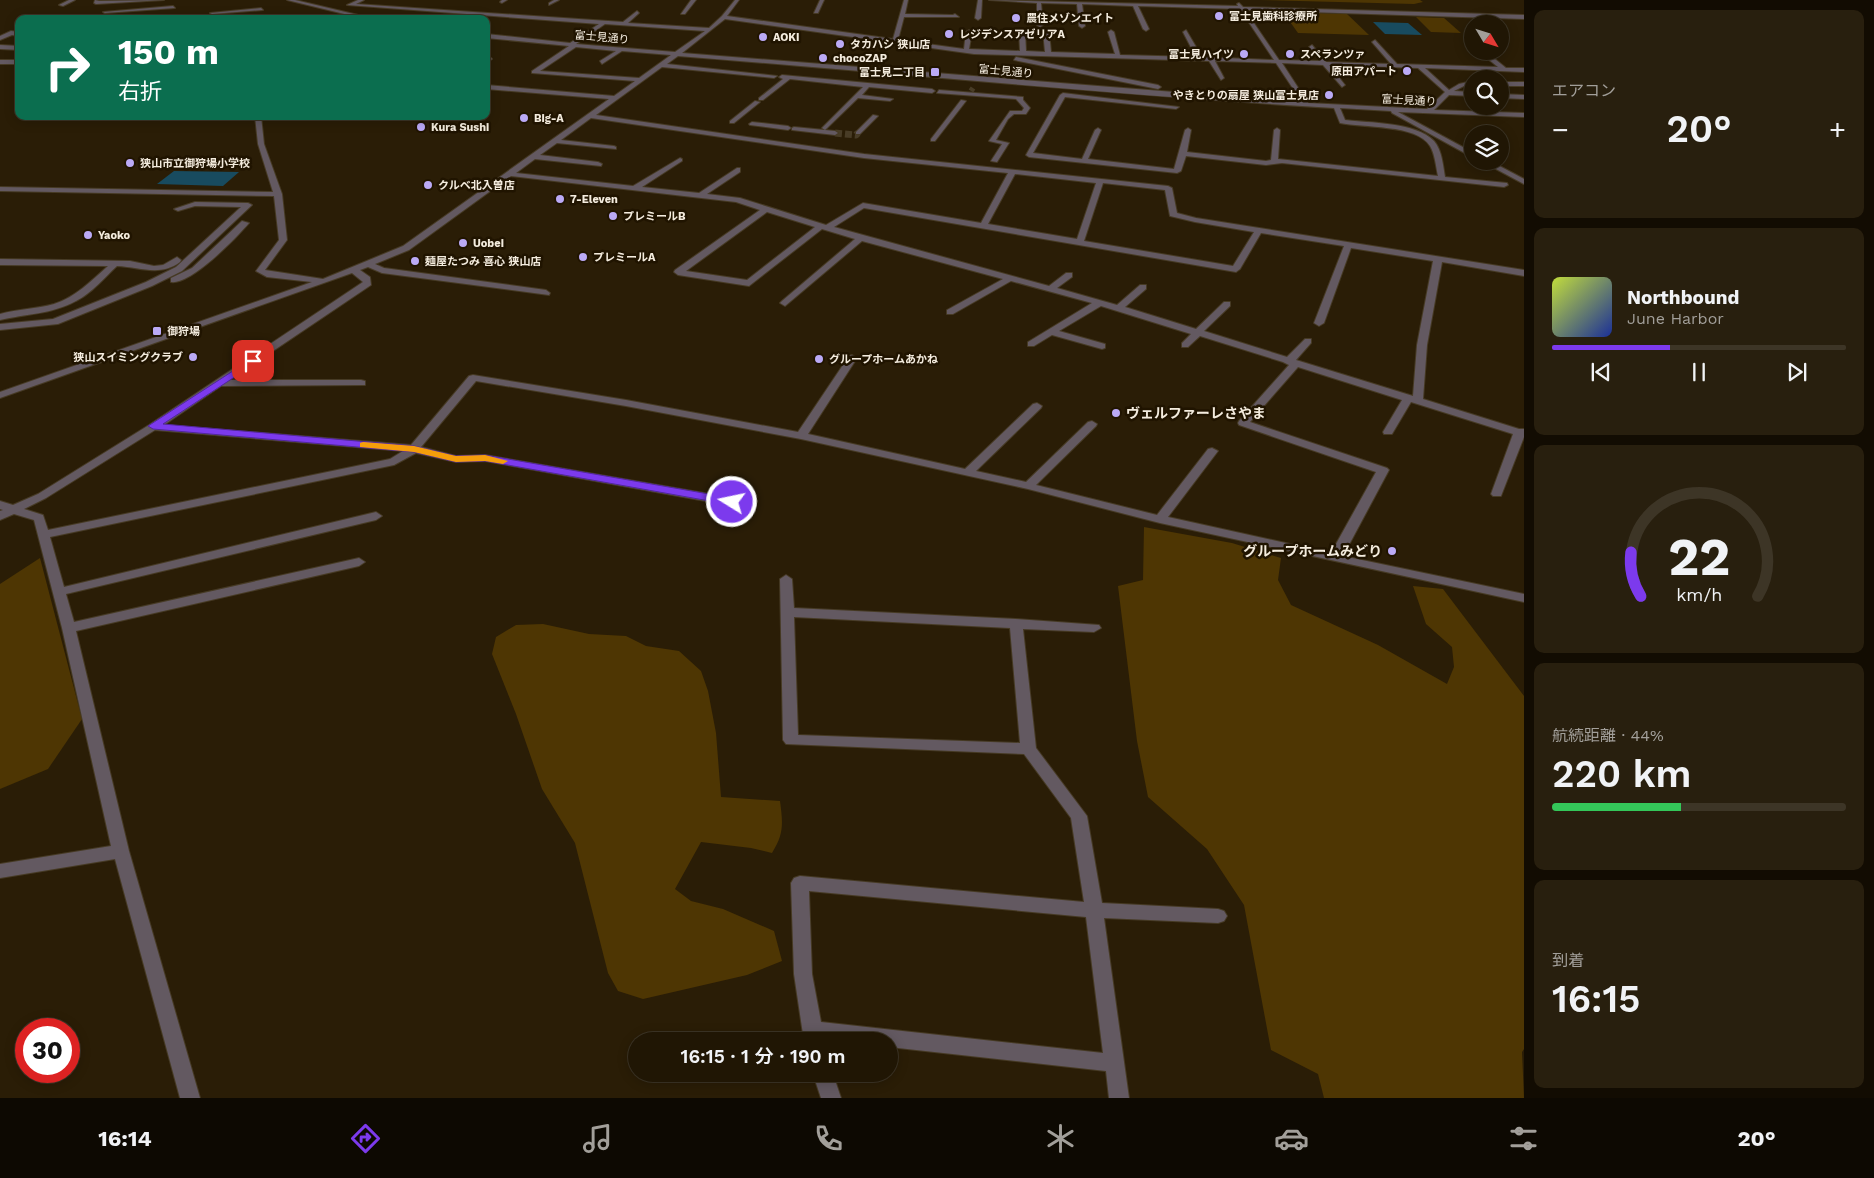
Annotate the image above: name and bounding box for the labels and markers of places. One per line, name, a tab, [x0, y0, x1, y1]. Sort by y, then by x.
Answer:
marker: 富士見歯科診療所	[1213, 10, 1225, 22]
place label: 富士見歯科診療所	[1229, 10, 1317, 23]
marker: 農住メゾンエイト	[1010, 12, 1022, 24]
place label: 農住メゾンエイト	[1026, 12, 1114, 25]
marker: レジデンスアゼリアA	[943, 28, 955, 40]
place label: レジデンスアゼリアA	[959, 28, 1066, 41]
marker: AOKI	[757, 31, 769, 43]
place label: AOKI	[773, 31, 799, 44]
marker: タカハシ 狭山店	[834, 38, 846, 50]
place label: タカハシ 狭山店	[850, 38, 930, 51]
place label: 富士見ハイツ	[1168, 48, 1234, 61]
marker: 富士見ハイツ	[1238, 48, 1250, 60]
marker: スペランツァ	[1284, 48, 1296, 60]
place label: スペランツァ	[1300, 48, 1365, 61]
marker: chocoZAP	[817, 52, 829, 64]
place label: chocoZAP	[833, 52, 887, 65]
place label: 原田アパート	[1331, 65, 1397, 78]
marker: 原田アパート	[1401, 65, 1413, 77]
place label: 富士見二丁目	[859, 66, 925, 79]
marker: 富士見二丁目	[929, 66, 941, 78]
place label: やきとりの扇屋 狭山富士見店	[1173, 89, 1319, 102]
marker: やきとりの扇屋 狭山富士見店	[1323, 89, 1335, 101]
marker: Big-A	[518, 112, 530, 124]
place label: Big-A	[534, 112, 564, 125]
marker: Kura Sushi	[415, 121, 427, 133]
place label: Kura Sushi	[431, 121, 489, 134]
marker: 狭山市立御狩場小学校	[124, 157, 136, 169]
place label: 狭山市立御狩場小学校	[140, 157, 250, 170]
marker: クルベ北入曽店	[422, 179, 434, 191]
place label: クルベ北入曽店	[438, 179, 515, 192]
marker: 7-Eleven	[554, 193, 566, 205]
place label: 7-Eleven	[570, 193, 618, 206]
marker: プレミールB	[607, 210, 619, 222]
place label: プレミールB	[623, 210, 686, 223]
marker: Yaoko	[82, 229, 94, 241]
place label: Yaoko	[98, 229, 131, 242]
marker: Uobei	[457, 237, 469, 249]
place label: Uobei	[473, 237, 504, 250]
marker: プレミールA	[577, 251, 589, 263]
place label: プレミールA	[593, 251, 656, 264]
marker: 麺屋たつみ 喜心 狭山店	[409, 255, 421, 267]
place label: 麺屋たつみ 喜心 狭山店	[424, 255, 541, 268]
marker: 御狩場	[151, 325, 163, 337]
place label: 御狩場	[167, 325, 200, 338]
pin	[232, 340, 274, 382]
place label: 狭山スイミングクラブ	[73, 351, 183, 364]
marker: 狭山スイミングクラブ	[187, 351, 199, 363]
marker: グループホームあかね	[813, 353, 825, 365]
place label: グループホームあかね	[829, 353, 938, 366]
place label: ヴェルファーレさやま	[1126, 405, 1266, 421]
marker: ヴェルファーレさやま	[1110, 407, 1122, 419]
place label: グループホームみどり	[1243, 543, 1382, 559]
marker: グループホームみどり	[1386, 545, 1398, 557]

